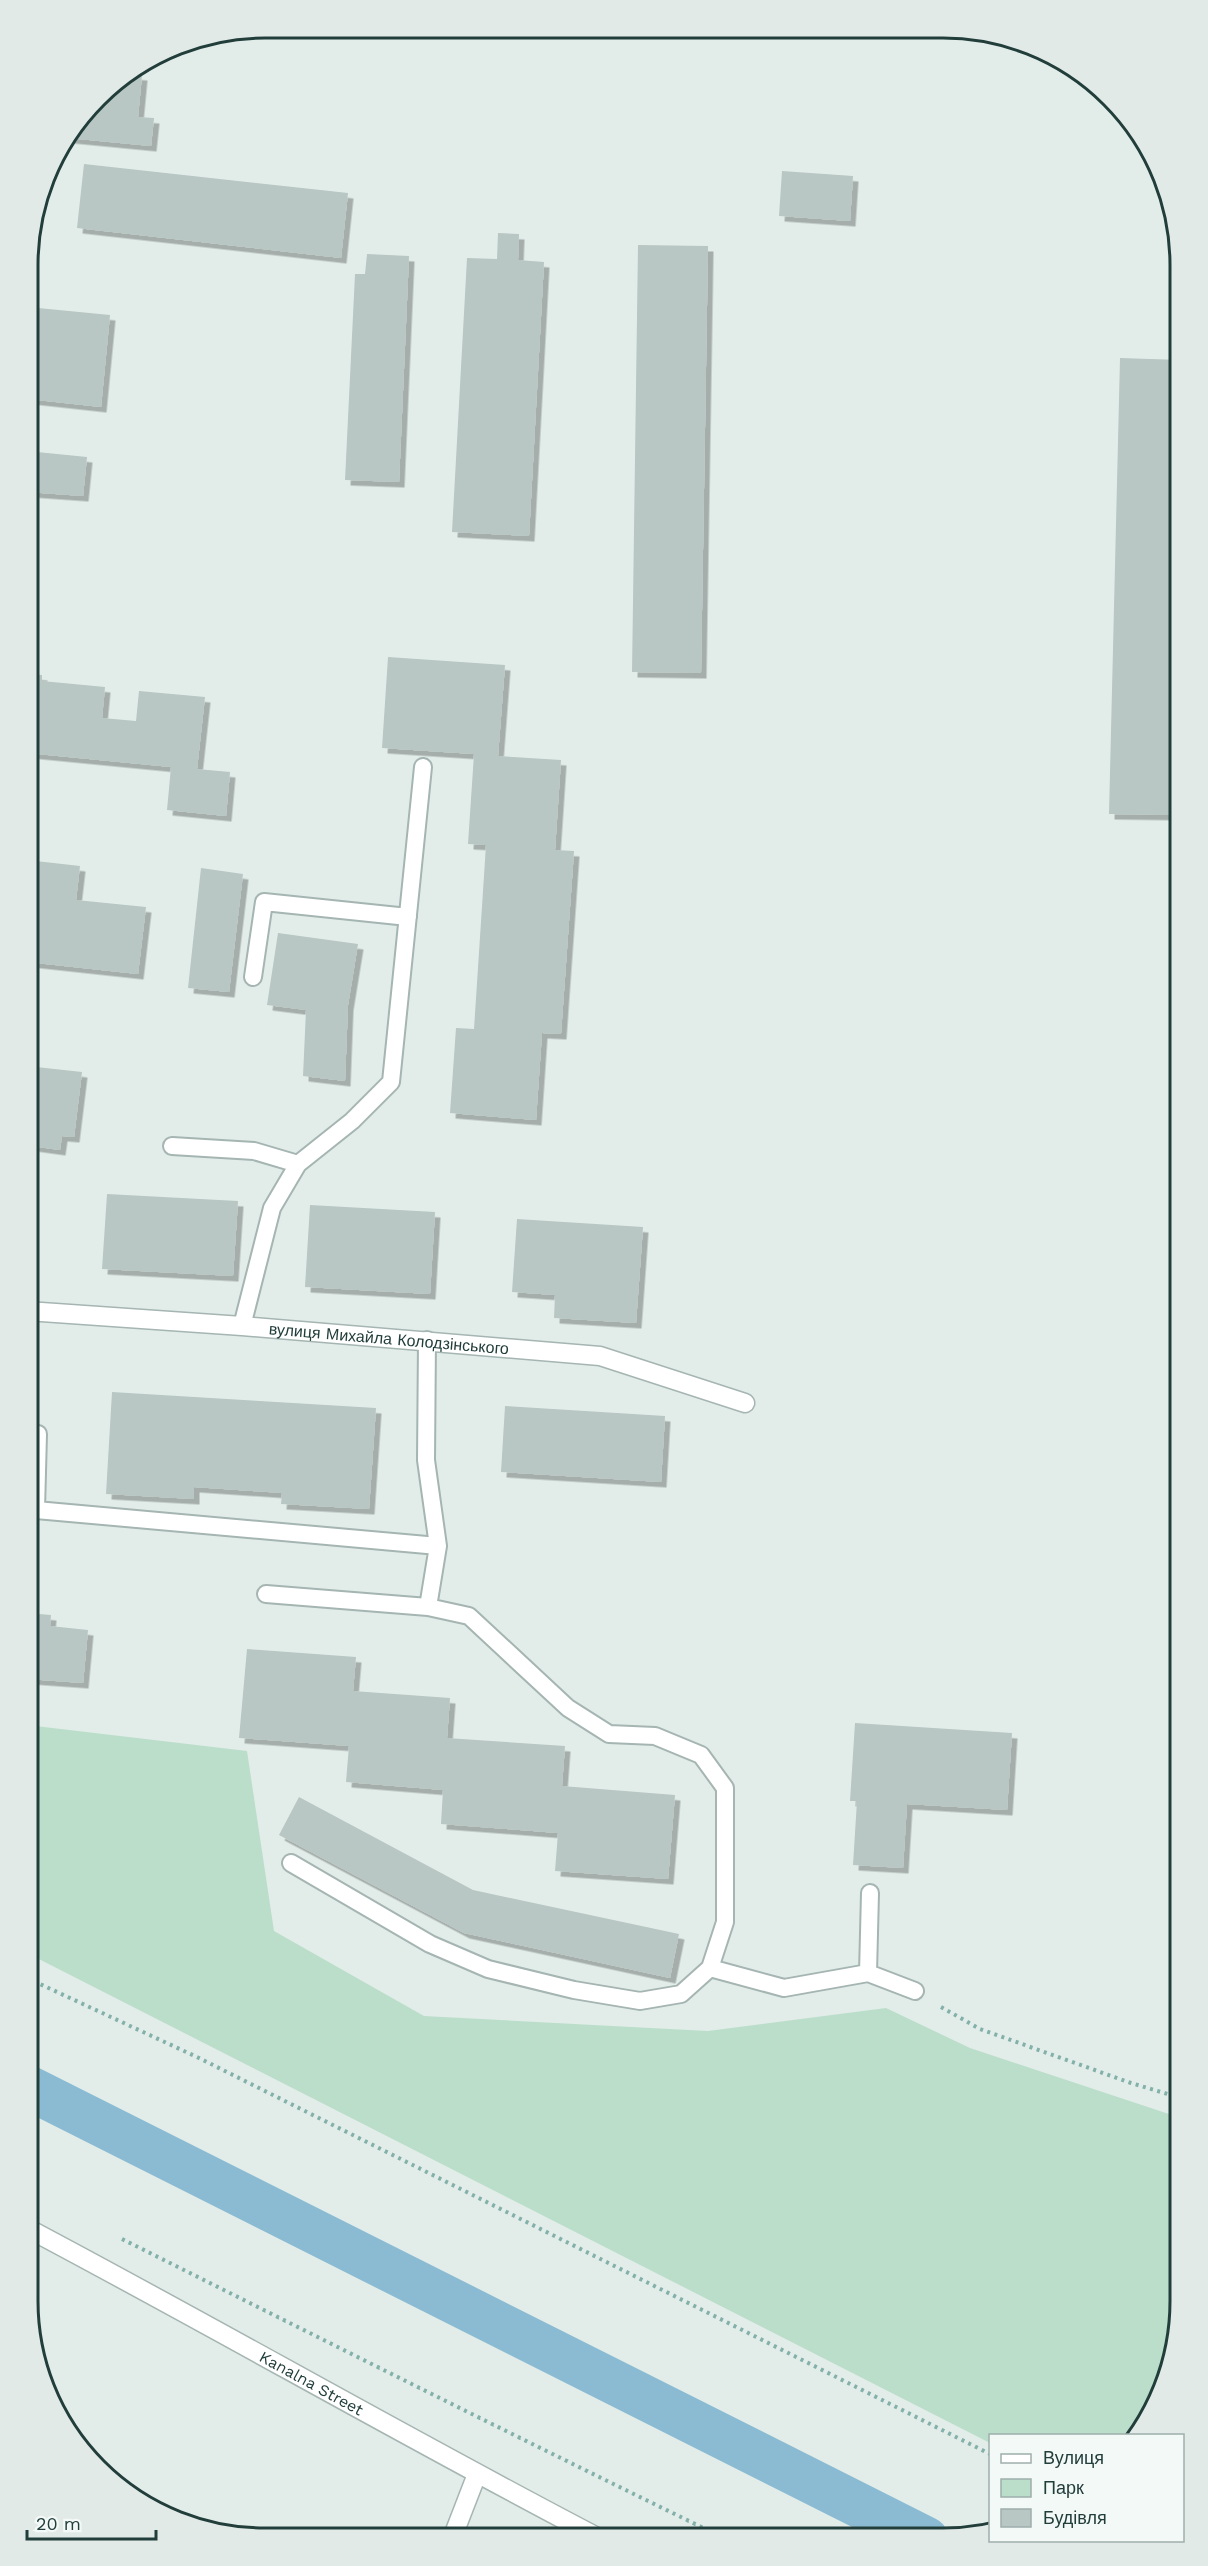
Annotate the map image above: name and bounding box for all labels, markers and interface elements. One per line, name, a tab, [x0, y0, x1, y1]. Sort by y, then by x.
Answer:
street label: вулиця Михайла Колодзінського	[268, 1319, 510, 1358]
street label: Kanalna Street	[256, 2347, 367, 2419]
legend	[989, 2434, 1184, 2542]
text: Вулиця	[1043, 2447, 1104, 2468]
text: Парк	[1043, 2477, 1084, 2498]
scale bar	[27, 2503, 156, 2541]
text: Будівля	[1043, 2507, 1107, 2528]
text: 20 m	[36, 2513, 81, 2534]

